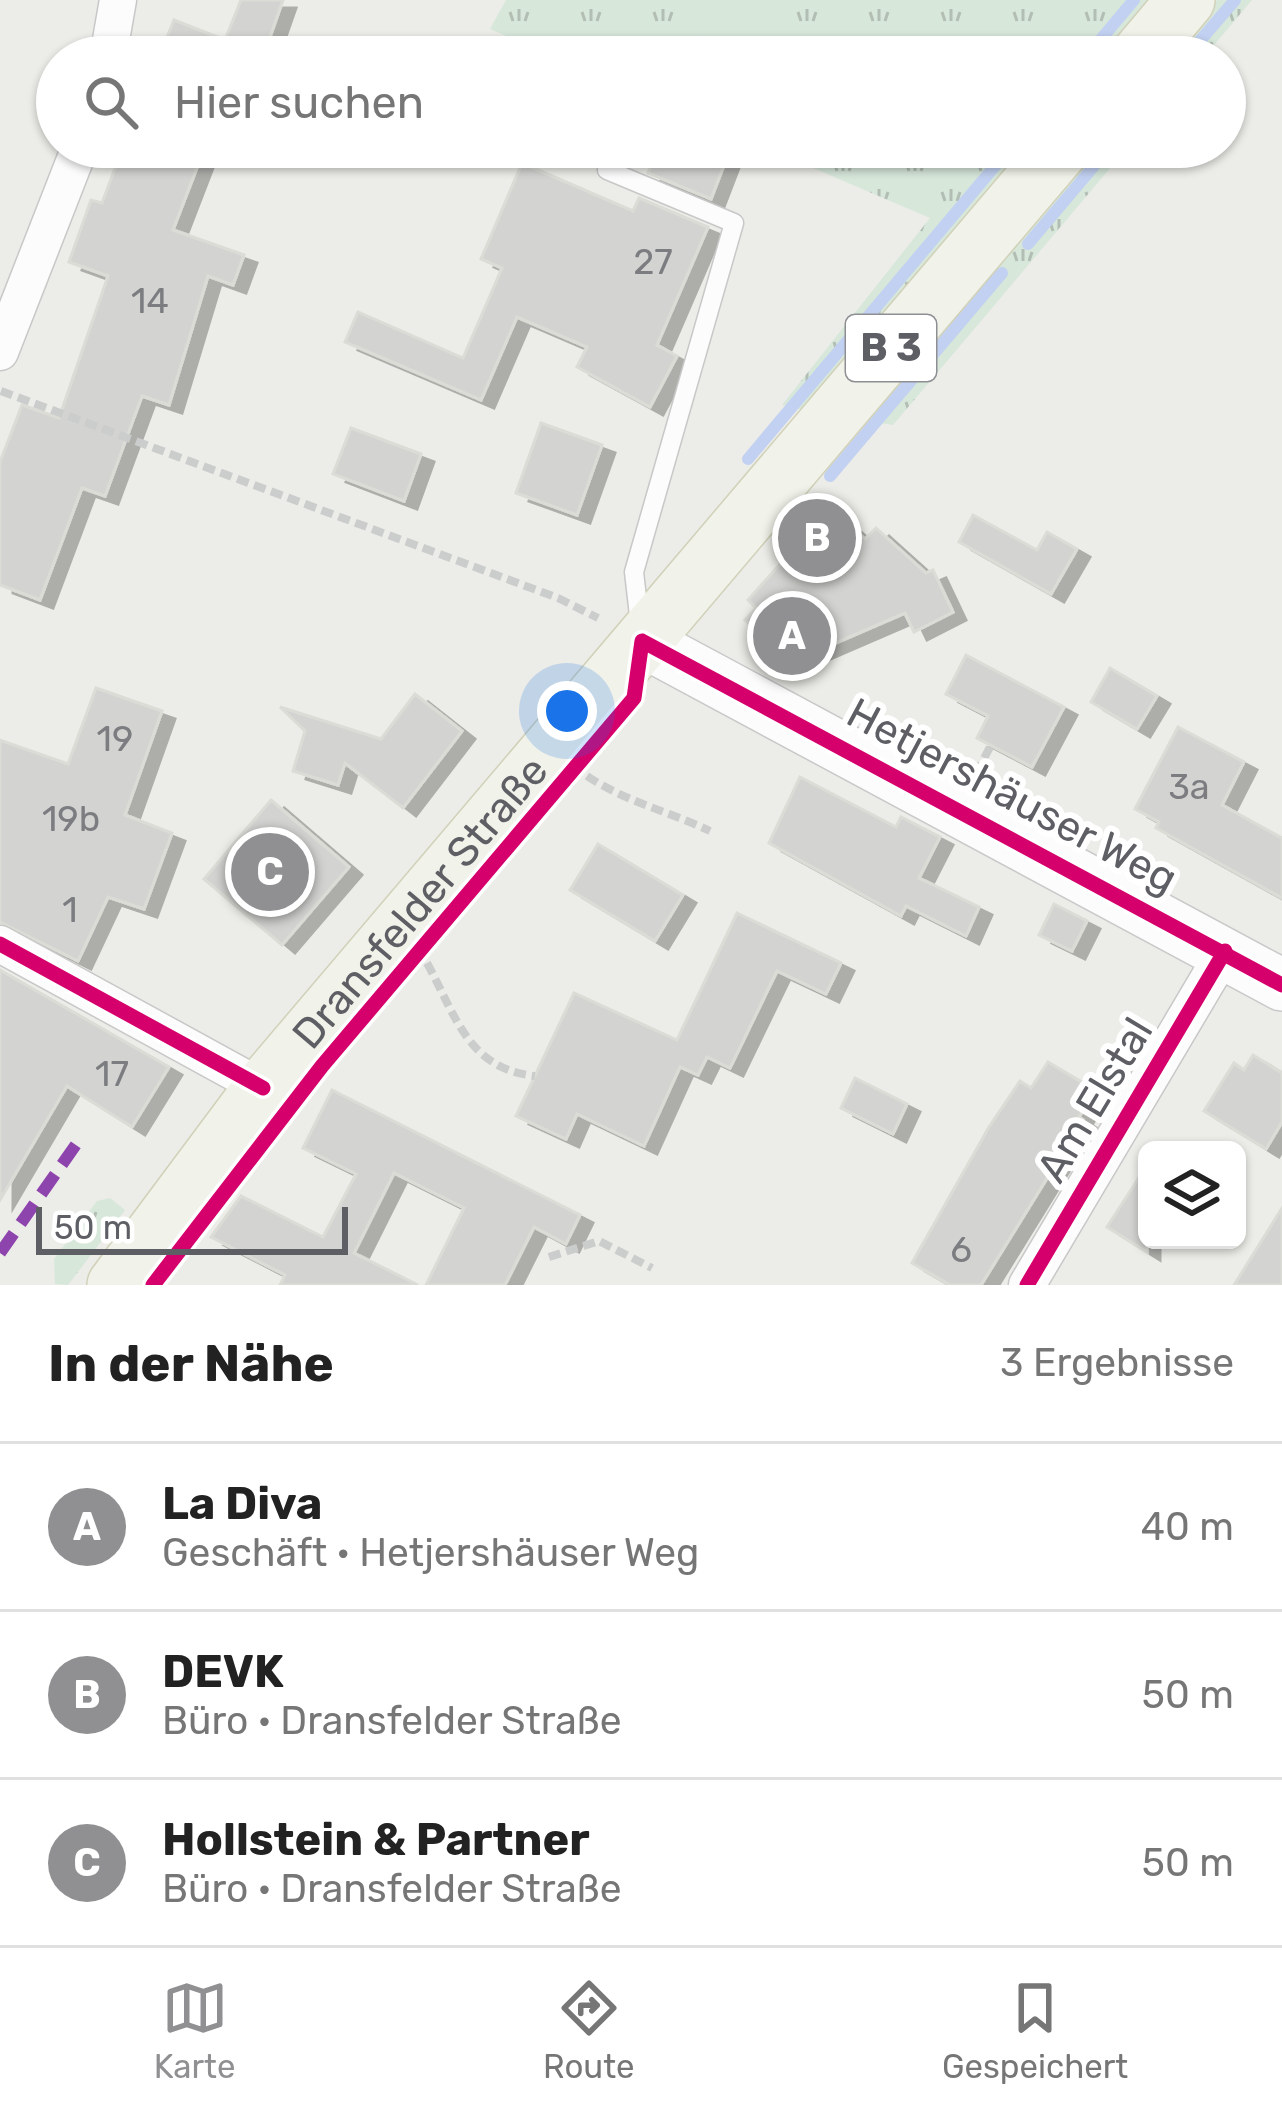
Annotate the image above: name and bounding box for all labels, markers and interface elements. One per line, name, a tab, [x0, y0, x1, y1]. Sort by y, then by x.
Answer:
search box	[36, 36, 1246, 168]
icon: search	[78, 69, 144, 135]
text: Hier suchen	[174, 76, 424, 129]
house number: 27	[633, 240, 673, 283]
house number: 14	[131, 279, 169, 322]
road number: B 3	[846, 315, 936, 381]
pin: B	[778, 493, 856, 583]
pin: A	[753, 591, 831, 681]
your location	[537, 681, 597, 741]
street label: Hetjershäuser Weg	[839, 688, 1185, 904]
house number: 19	[97, 717, 133, 760]
street label: Dransfelder Straße	[282, 746, 558, 1059]
house number: 3a	[1168, 765, 1210, 808]
house number: 19b	[42, 797, 100, 840]
pin: C	[231, 827, 309, 917]
house number: 1	[62, 888, 78, 931]
street label: Am Elstal	[1027, 1009, 1163, 1191]
house number: 17	[95, 1052, 129, 1095]
map controls	[1138, 1141, 1246, 1249]
button: layers	[1138, 1141, 1246, 1249]
scale bar	[36, 1201, 348, 1254]
text: 50 m	[54, 1208, 132, 1247]
house number: 6	[950, 1228, 972, 1271]
text: In der Nähe	[48, 1333, 334, 1394]
text: 3 Ergebnisse	[1000, 1340, 1234, 1386]
text: La Diva	[162, 1477, 322, 1530]
text: A	[73, 1504, 101, 1550]
text: 40 m	[1141, 1504, 1234, 1550]
text: Geschäft · Hetjershäuser Weg	[162, 1530, 699, 1576]
text: DEVK	[162, 1645, 284, 1698]
text: B	[73, 1672, 101, 1718]
text: 50 m	[1142, 1672, 1234, 1718]
text: Büro · Dransfelder Straße	[162, 1698, 622, 1744]
text: Hollstein & Partner	[162, 1813, 590, 1866]
text: C	[73, 1840, 101, 1886]
text: 50 m	[1142, 1840, 1234, 1886]
text: Büro · Dransfelder Straße	[162, 1866, 622, 1912]
tab: Karte	[154, 1975, 235, 2086]
tab: Route	[543, 1975, 635, 2086]
tab: Gespeichert	[942, 1975, 1128, 2086]

